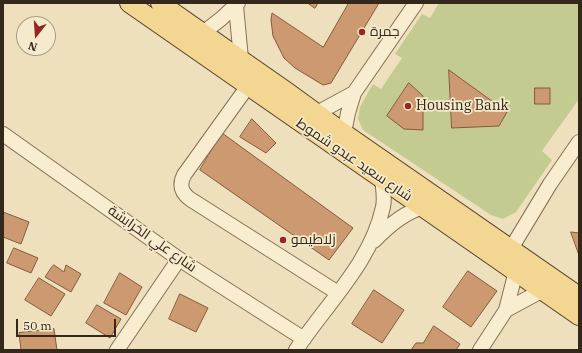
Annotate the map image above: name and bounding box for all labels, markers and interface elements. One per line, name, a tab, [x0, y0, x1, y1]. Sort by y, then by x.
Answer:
north arrow	[16, 16, 56, 56]
place label: جمرة	[370, 24, 400, 40]
marker: جمرة	[357, 27, 367, 37]
text: N	[27, 39, 39, 54]
place label: Housing Bank	[416, 98, 509, 114]
marker: Housing Bank	[403, 101, 413, 111]
street label: شارع سعيد عبدو شموط	[293, 115, 415, 205]
street label: شارع علي الخرابشة	[104, 202, 200, 276]
place label: زلاطيمو	[291, 232, 336, 248]
marker: زلاطيمو	[278, 235, 288, 245]
scale bar	[18, 311, 118, 337]
text: 50 m	[23, 318, 52, 333]

